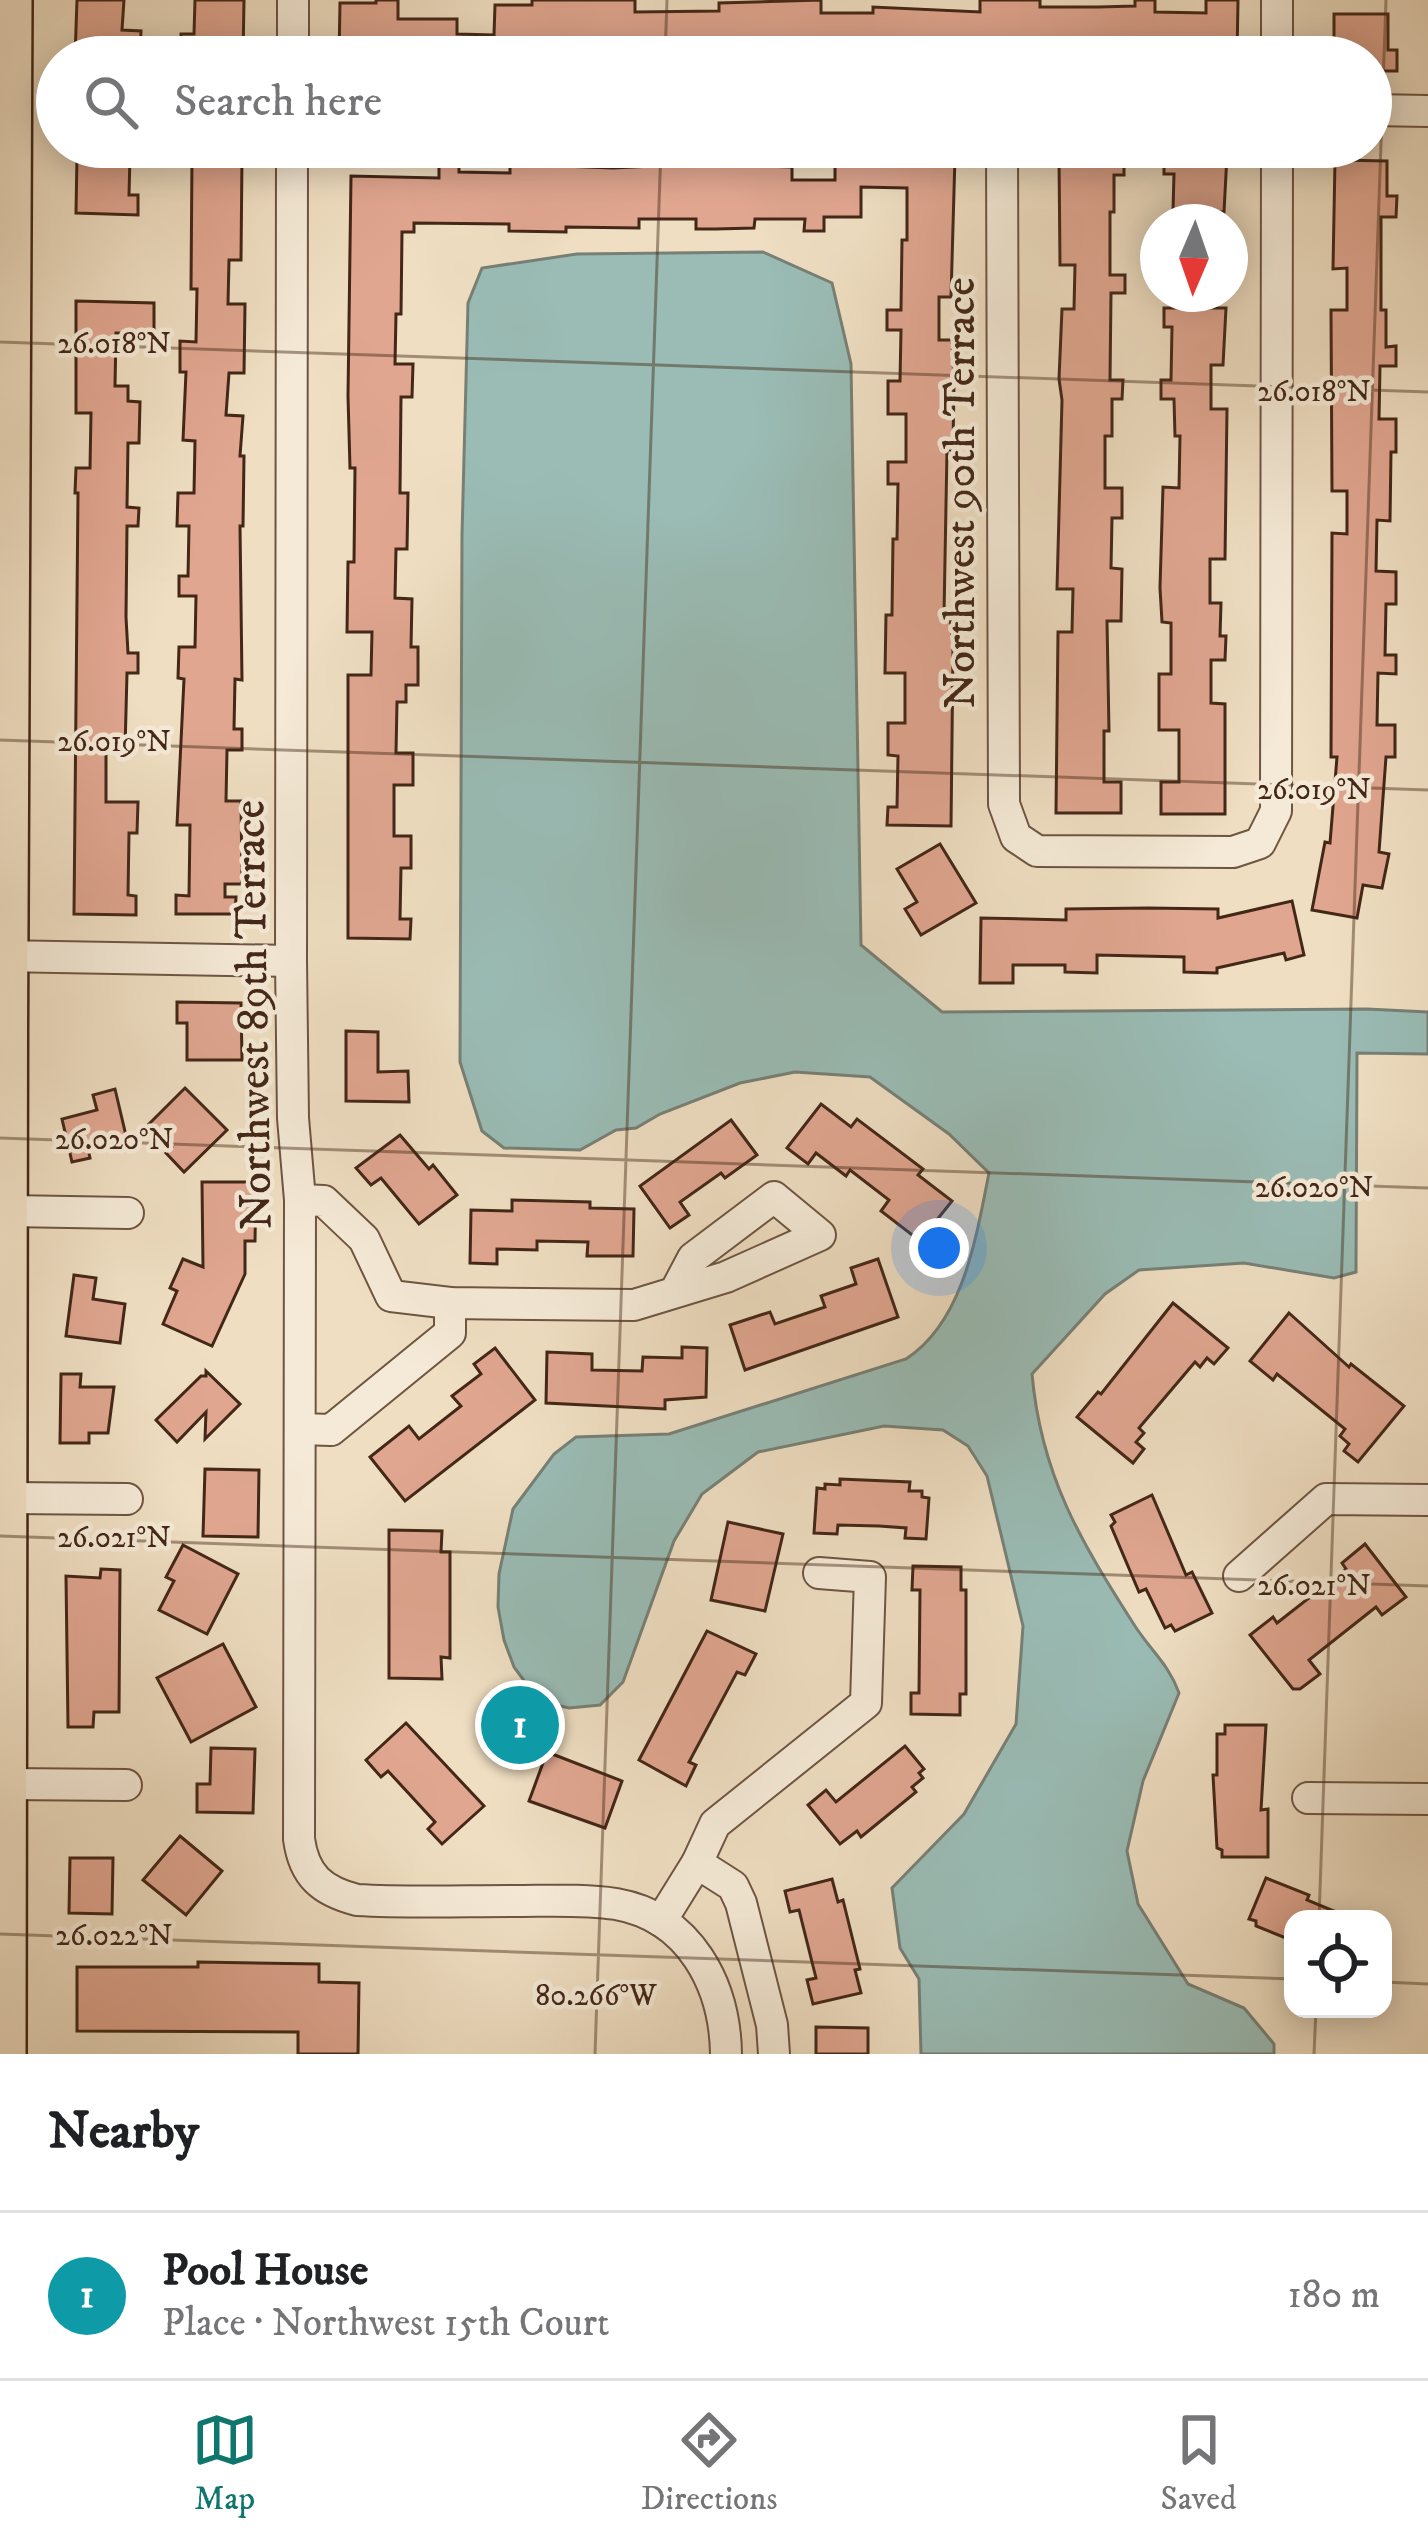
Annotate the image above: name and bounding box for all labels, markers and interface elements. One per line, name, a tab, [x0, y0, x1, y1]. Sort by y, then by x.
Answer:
search box	[36, 36, 1392, 168]
icon: search	[78, 69, 144, 135]
text: Search here	[174, 74, 382, 130]
north arrow	[1140, 204, 1248, 312]
street label: Northwest 90th Terrace	[933, 277, 989, 709]
text: 26.018°N	[57, 326, 171, 363]
text: 26.018°N	[1257, 374, 1371, 411]
text: 26.019°N	[57, 724, 171, 761]
text: 26.019°N	[1257, 772, 1371, 809]
street label: Northwest 89th Terrace	[222, 799, 286, 1230]
text: 26.020°N	[55, 1122, 173, 1159]
text: 26.020°N	[1255, 1170, 1373, 1207]
your location	[909, 1218, 969, 1278]
text: 26.021°N	[57, 1520, 171, 1557]
text: 26.021°N	[1257, 1568, 1371, 1605]
pin: 1	[481, 1680, 559, 1770]
map controls	[1284, 1910, 1392, 2018]
button: locate	[1284, 1910, 1392, 2018]
text: 26.022°N	[55, 1918, 173, 1955]
text: 80.266°W	[535, 1978, 657, 2015]
text: Nearby	[48, 2100, 199, 2164]
text: Pool House	[162, 2243, 368, 2299]
text: 1	[80, 2271, 94, 2320]
text: 180 m	[1288, 2271, 1380, 2320]
text: Place · Northwest 15th Court	[162, 2299, 609, 2348]
tab: Map	[192, 2407, 258, 2520]
tab: Directions	[641, 2407, 777, 2520]
tab: Saved	[1161, 2407, 1236, 2520]

